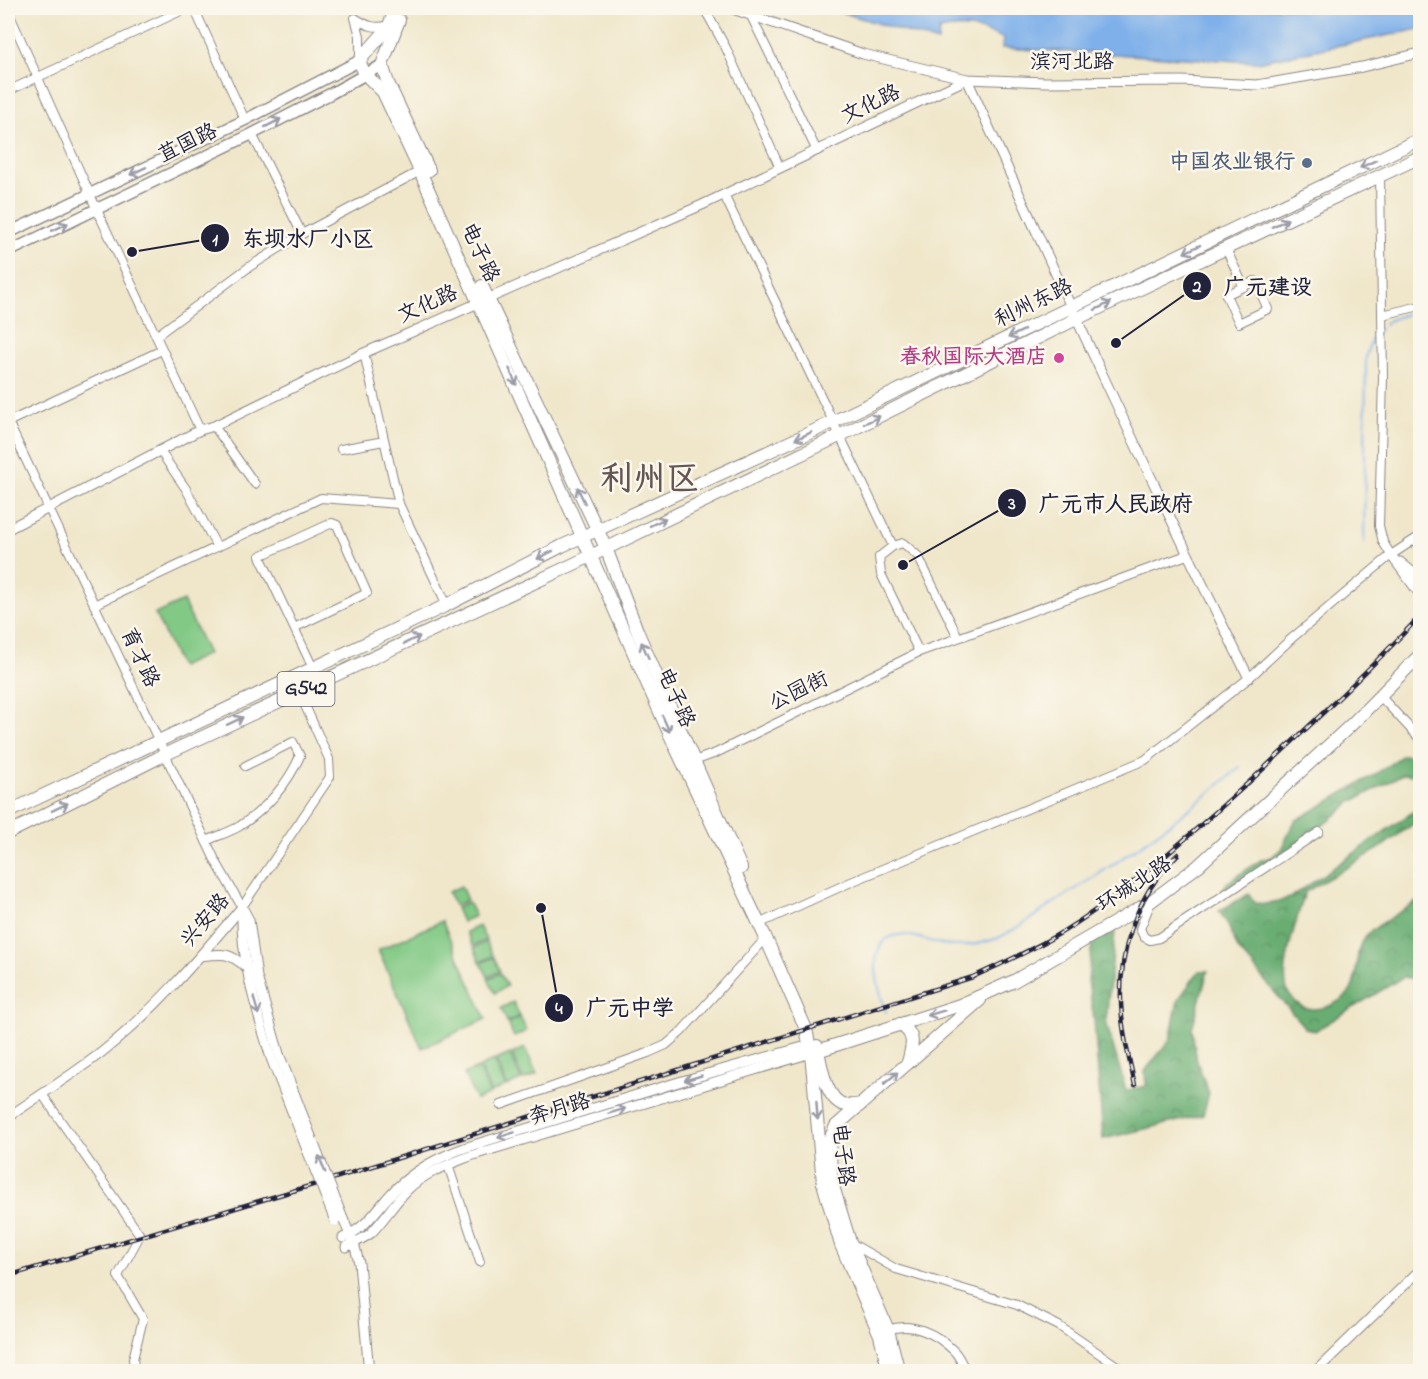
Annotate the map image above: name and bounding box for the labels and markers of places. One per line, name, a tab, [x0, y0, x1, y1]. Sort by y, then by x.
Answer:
place label: 中国农业银行	[1169, 148, 1295, 178]
marker: 中国农业银行	[1300, 156, 1314, 170]
callout: 东坝水厂小区	[200, 218, 386, 258]
callout: 广元建设	[1182, 266, 1324, 306]
place label: 春秋国际大酒店	[900, 343, 1047, 373]
marker: 春秋国际大酒店	[1052, 351, 1066, 365]
callout: 广元市人民政府	[997, 483, 1205, 523]
callout: 广元中学	[544, 988, 686, 1028]

